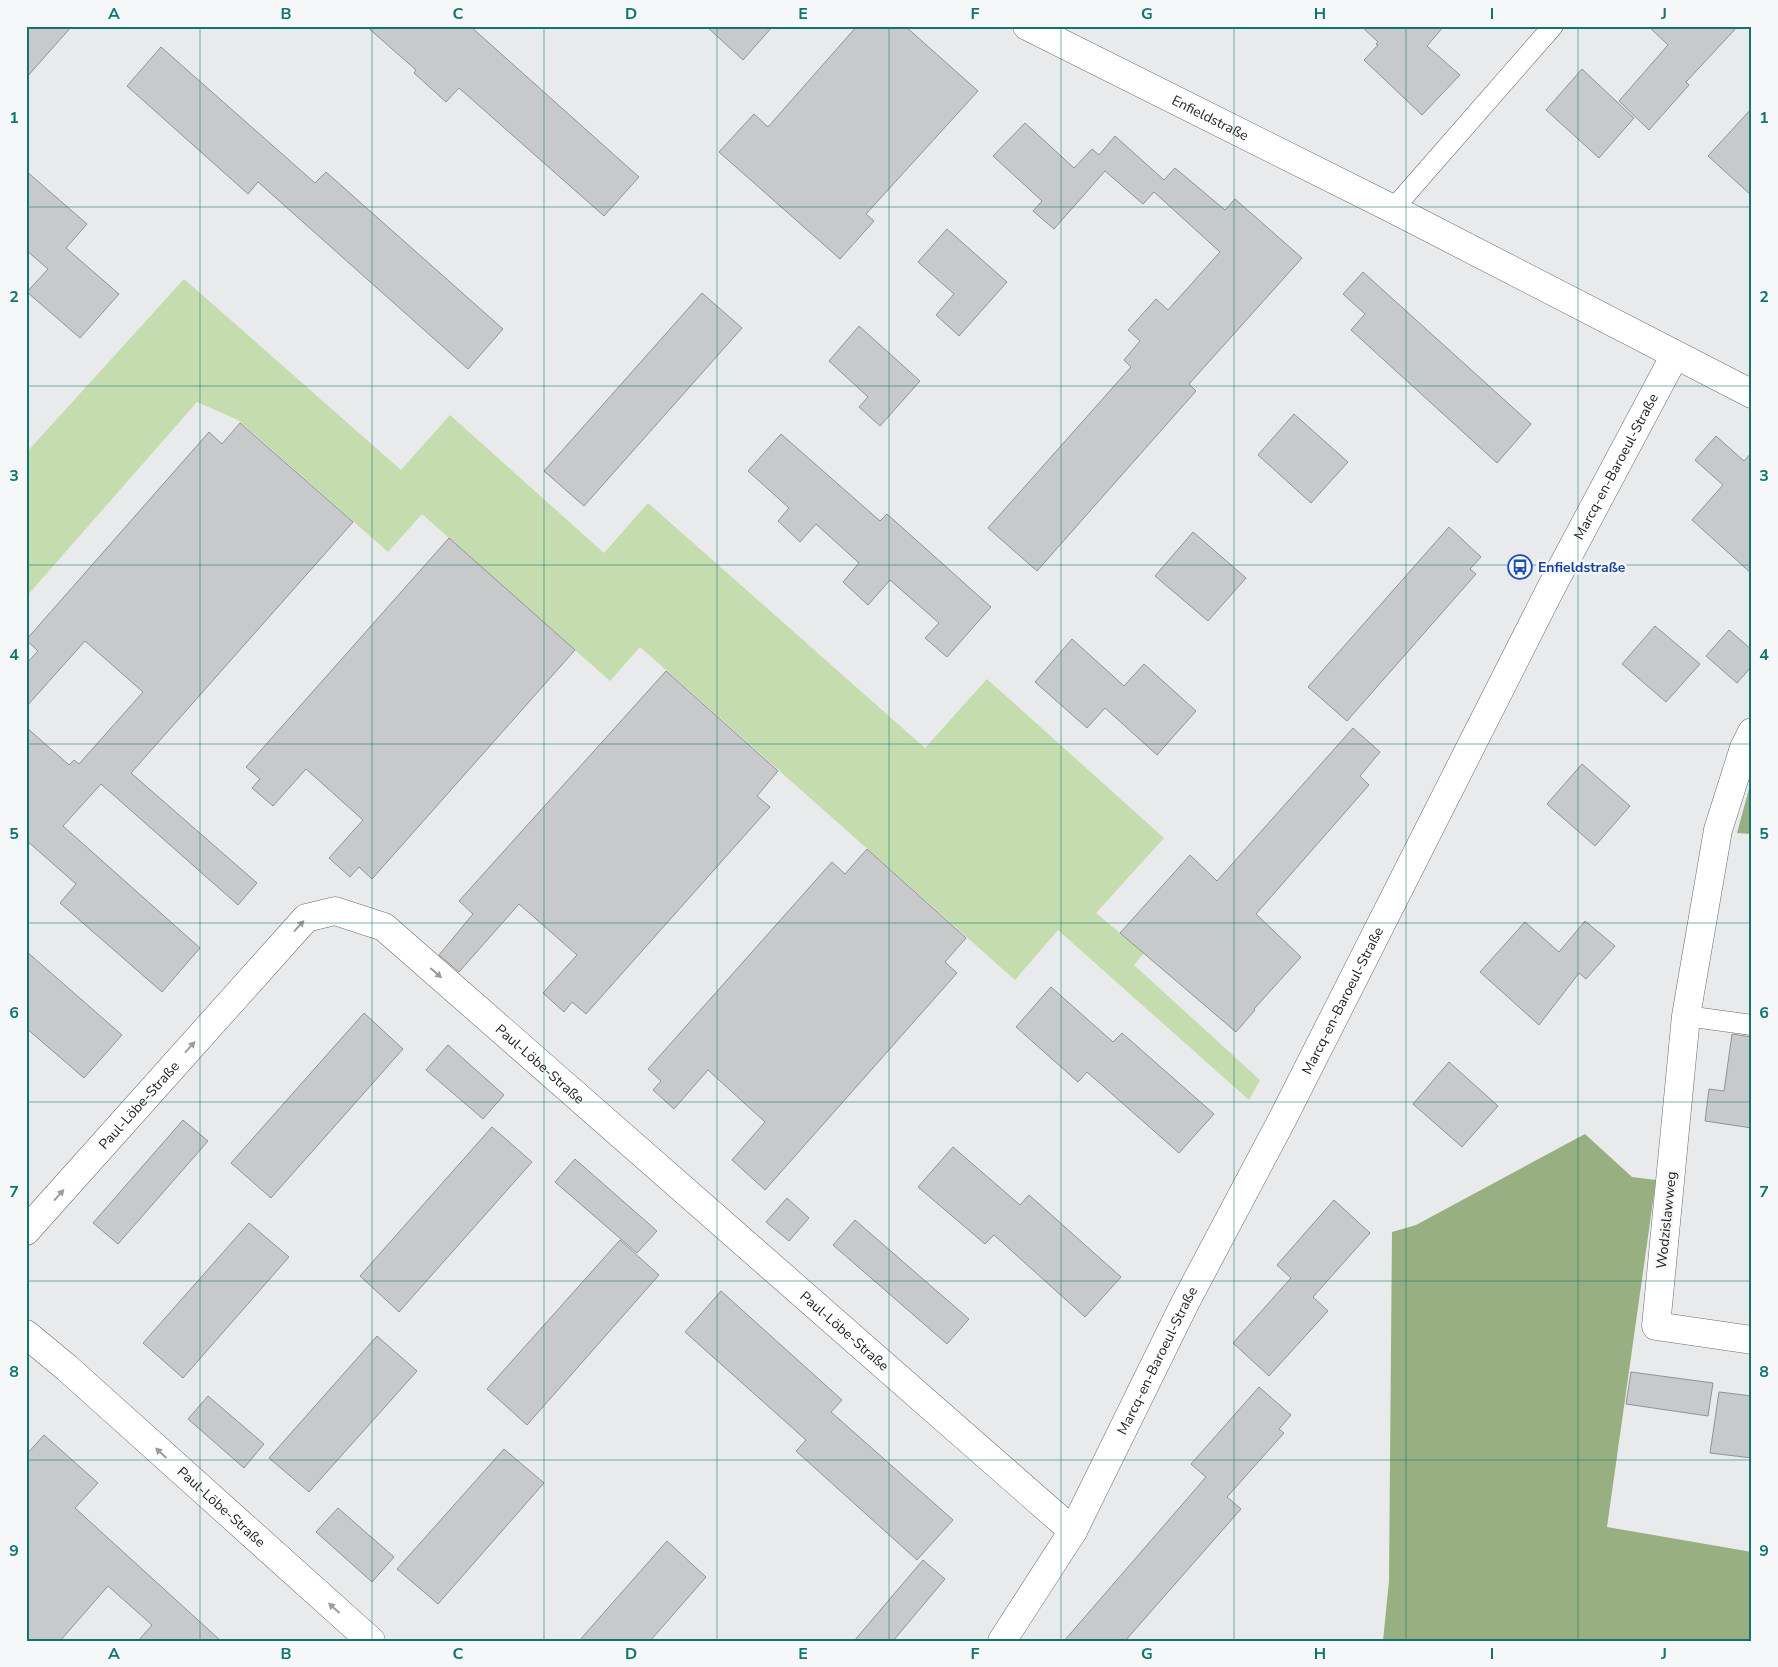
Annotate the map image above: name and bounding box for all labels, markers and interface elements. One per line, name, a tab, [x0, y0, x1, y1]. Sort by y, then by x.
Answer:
text: A	[108, 3, 120, 25]
text: B	[280, 3, 292, 25]
text: C	[453, 3, 464, 25]
text: D	[625, 3, 637, 25]
text: E	[798, 3, 808, 25]
text: F	[971, 3, 980, 25]
text: G	[1141, 3, 1153, 25]
text: H	[1314, 3, 1326, 25]
text: I	[1490, 3, 1494, 25]
text: J	[1660, 3, 1667, 25]
street label: Enfieldstraße	[1168, 91, 1252, 145]
text: 1	[9, 107, 19, 129]
text: 1	[1759, 107, 1769, 129]
text: 2	[9, 286, 19, 308]
text: 2	[1759, 286, 1769, 308]
street label: Marcq-en-Baroeul-Straße	[1570, 390, 1663, 543]
text: 3	[9, 465, 19, 487]
text: 3	[1759, 465, 1769, 487]
bus stop icon: Enfieldstraße	[1507, 554, 1533, 580]
place label: Enfieldstraße	[1538, 558, 1626, 577]
text: 4	[9, 644, 19, 666]
text: 4	[1759, 644, 1769, 666]
text: 5	[9, 823, 19, 845]
text: 5	[1759, 823, 1769, 845]
one-way arrow	[293, 921, 305, 933]
street label: Marcq-en-Baroeul-Straße	[1298, 924, 1388, 1078]
one-way arrow	[430, 968, 443, 979]
text: 6	[9, 1002, 19, 1024]
text: 6	[1759, 1002, 1769, 1024]
street label: Paul-Löbe-Straße	[491, 1020, 588, 1108]
one-way arrow	[185, 1041, 196, 1054]
street label: Paul-Löbe-Straße	[94, 1057, 184, 1154]
street label: Wodzislawweg	[1652, 1170, 1681, 1270]
text: 7	[9, 1181, 19, 1203]
text: 7	[1759, 1181, 1769, 1203]
one-way arrow	[53, 1188, 64, 1201]
street label: Marcq-en-Baroeul-Straße	[1113, 1283, 1202, 1438]
street label: Paul-Löbe-Straße	[796, 1287, 893, 1375]
text: 8	[9, 1361, 19, 1383]
text: 8	[1759, 1361, 1769, 1383]
one-way arrow	[156, 1447, 168, 1459]
street label: Paul-Löbe-Straße	[173, 1463, 269, 1552]
text: 9	[9, 1540, 19, 1562]
text: 9	[1759, 1540, 1769, 1562]
one-way arrow	[329, 1602, 341, 1614]
text: A	[108, 1643, 120, 1665]
text: B	[280, 1643, 292, 1665]
text: C	[453, 1643, 464, 1665]
text: D	[625, 1643, 637, 1665]
text: E	[798, 1643, 808, 1665]
text: F	[971, 1643, 980, 1665]
text: G	[1141, 1643, 1153, 1665]
text: H	[1314, 1643, 1326, 1665]
text: I	[1490, 1643, 1494, 1665]
text: J	[1660, 1643, 1667, 1665]

